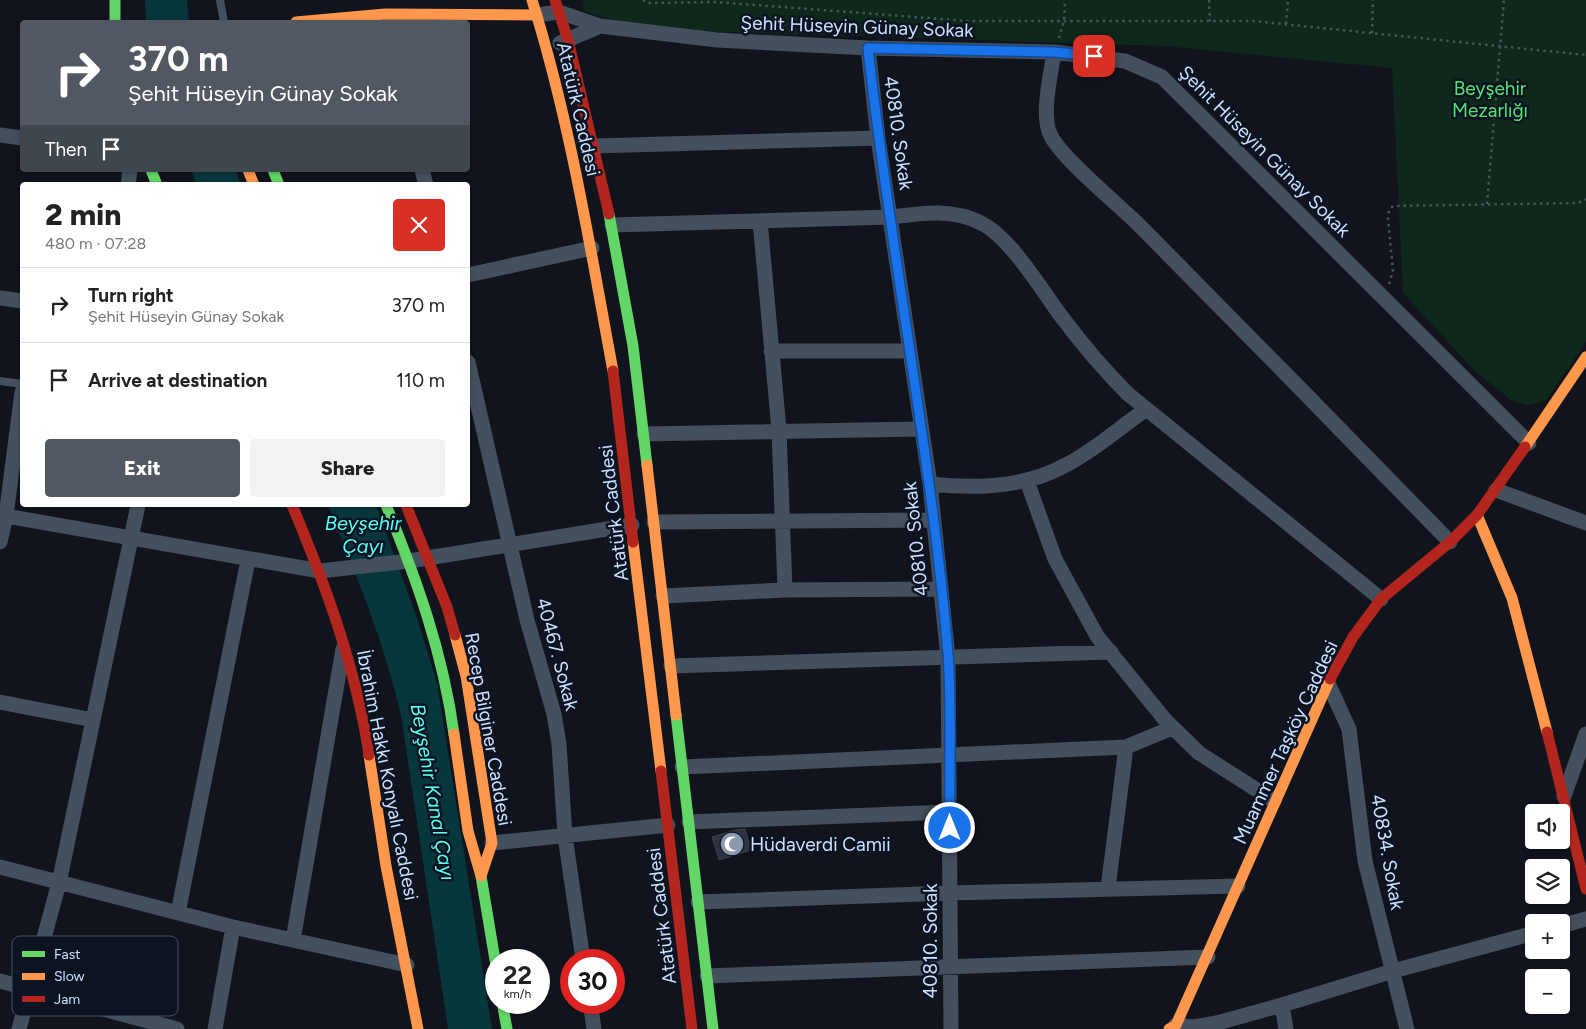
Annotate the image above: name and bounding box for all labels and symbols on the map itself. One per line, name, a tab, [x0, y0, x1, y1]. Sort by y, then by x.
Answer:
street label: Şehit Hüseyin Günay Sokak	[740, 11, 975, 42]
pin	[1073, 35, 1115, 77]
street label: Atatürk Caddesi	[552, 40, 605, 178]
street label: Şehit Hüseyin Günay Sokak	[1174, 61, 1356, 242]
street label: 40810. Sokak	[879, 75, 918, 192]
park label: Beyşehir Mezarlığı	[1452, 77, 1528, 122]
street label: Atatürk Caddesi	[594, 443, 633, 582]
street label: 40810. Sokak	[898, 480, 933, 597]
water label: Beyşehir Çayı	[325, 511, 403, 558]
street label: 40467. Sokak	[531, 595, 584, 714]
street label: Recep Bilginer Caddesi	[460, 631, 517, 828]
street label: Muammer Taşköy Caddesi	[1228, 637, 1343, 848]
street label: İbrahim Hakkı Konyalı Caddesi	[352, 648, 423, 902]
water label: Beyşehir Kanal Çayı	[406, 702, 460, 882]
street label: 40834. Sokak	[1366, 792, 1409, 912]
position arrow	[923, 801, 975, 853]
mosque icon: Hüdaverdi Camii	[719, 831, 745, 857]
place label: Hüdaverdi Camii	[750, 833, 891, 856]
street label: Atatürk Caddesi	[642, 846, 681, 985]
street label: 40810. Sokak	[919, 883, 942, 998]
legend	[12, 936, 178, 1016]
text: Fast	[54, 946, 80, 963]
speed limit sign: 30	[560, 949, 625, 1014]
text: Slow	[54, 968, 85, 985]
text: Jam	[54, 991, 80, 1008]

